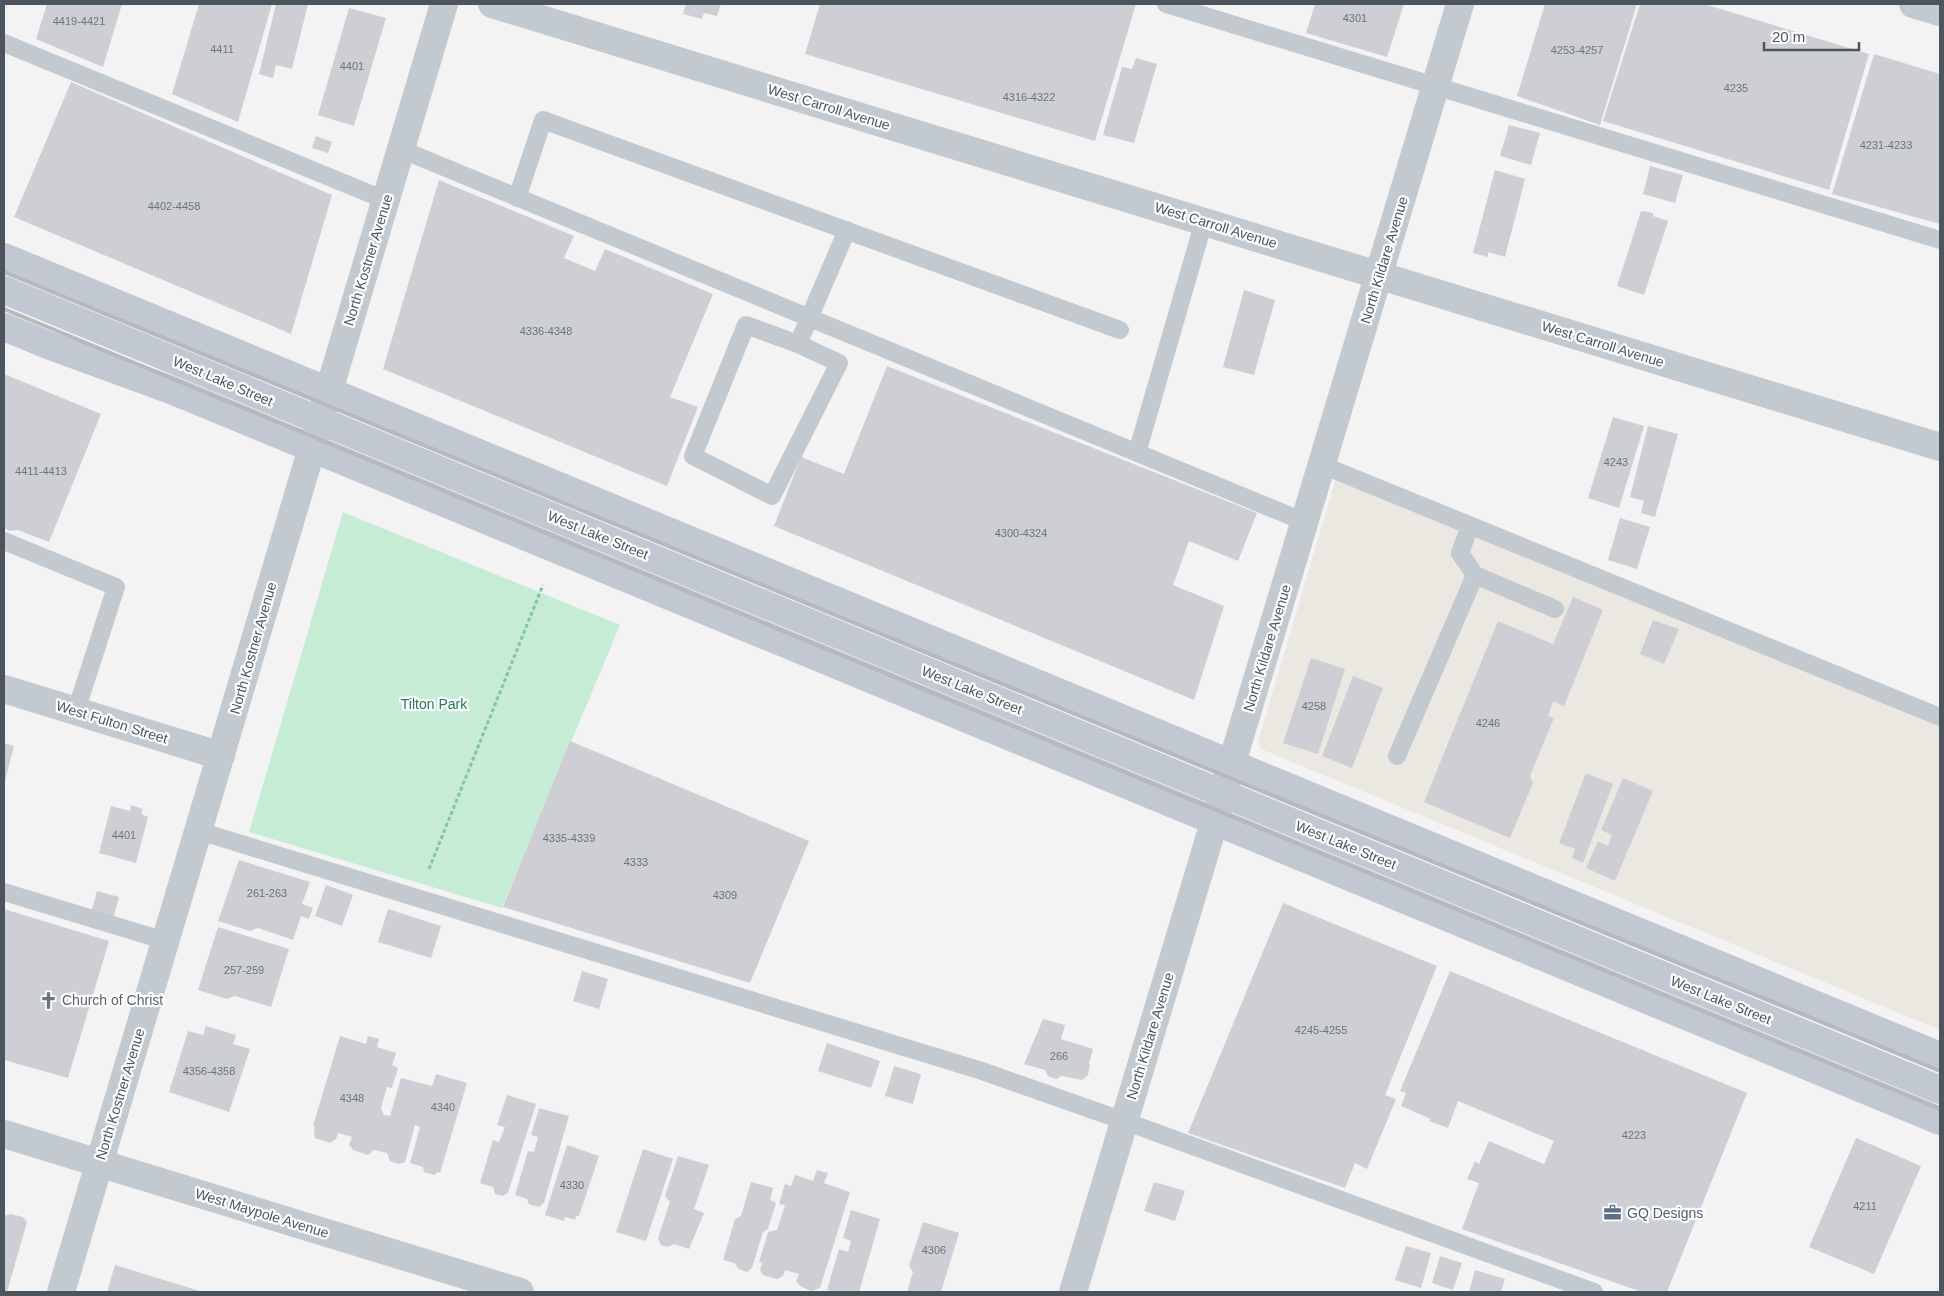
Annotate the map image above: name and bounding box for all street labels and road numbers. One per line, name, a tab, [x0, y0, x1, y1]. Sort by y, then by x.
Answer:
street label: West Carroll Avenue	[766, 81, 892, 133]
street label: North Kostner Avenue	[340, 192, 396, 328]
street label: North Kildare Avenue	[1357, 194, 1411, 325]
street label: West Carroll Avenue	[1153, 199, 1279, 251]
street label: West Carroll Avenue	[1540, 318, 1666, 370]
street label: West Lake Street	[171, 353, 276, 409]
street label: West Lake Street	[545, 508, 651, 563]
street label: North Kostner Avenue	[226, 580, 280, 716]
street label: North Kildare Avenue	[1240, 582, 1294, 713]
street label: West Lake Street	[919, 663, 1025, 718]
street label: West Fulton Street	[54, 697, 170, 747]
street label: West Lake Street	[1293, 818, 1399, 873]
street label: North Kildare Avenue	[1123, 970, 1177, 1101]
street label: West Lake Street	[1668, 973, 1774, 1028]
street label: North Kostner Avenue	[92, 1026, 148, 1162]
street label: West Maypole Avenue	[193, 1185, 331, 1241]

